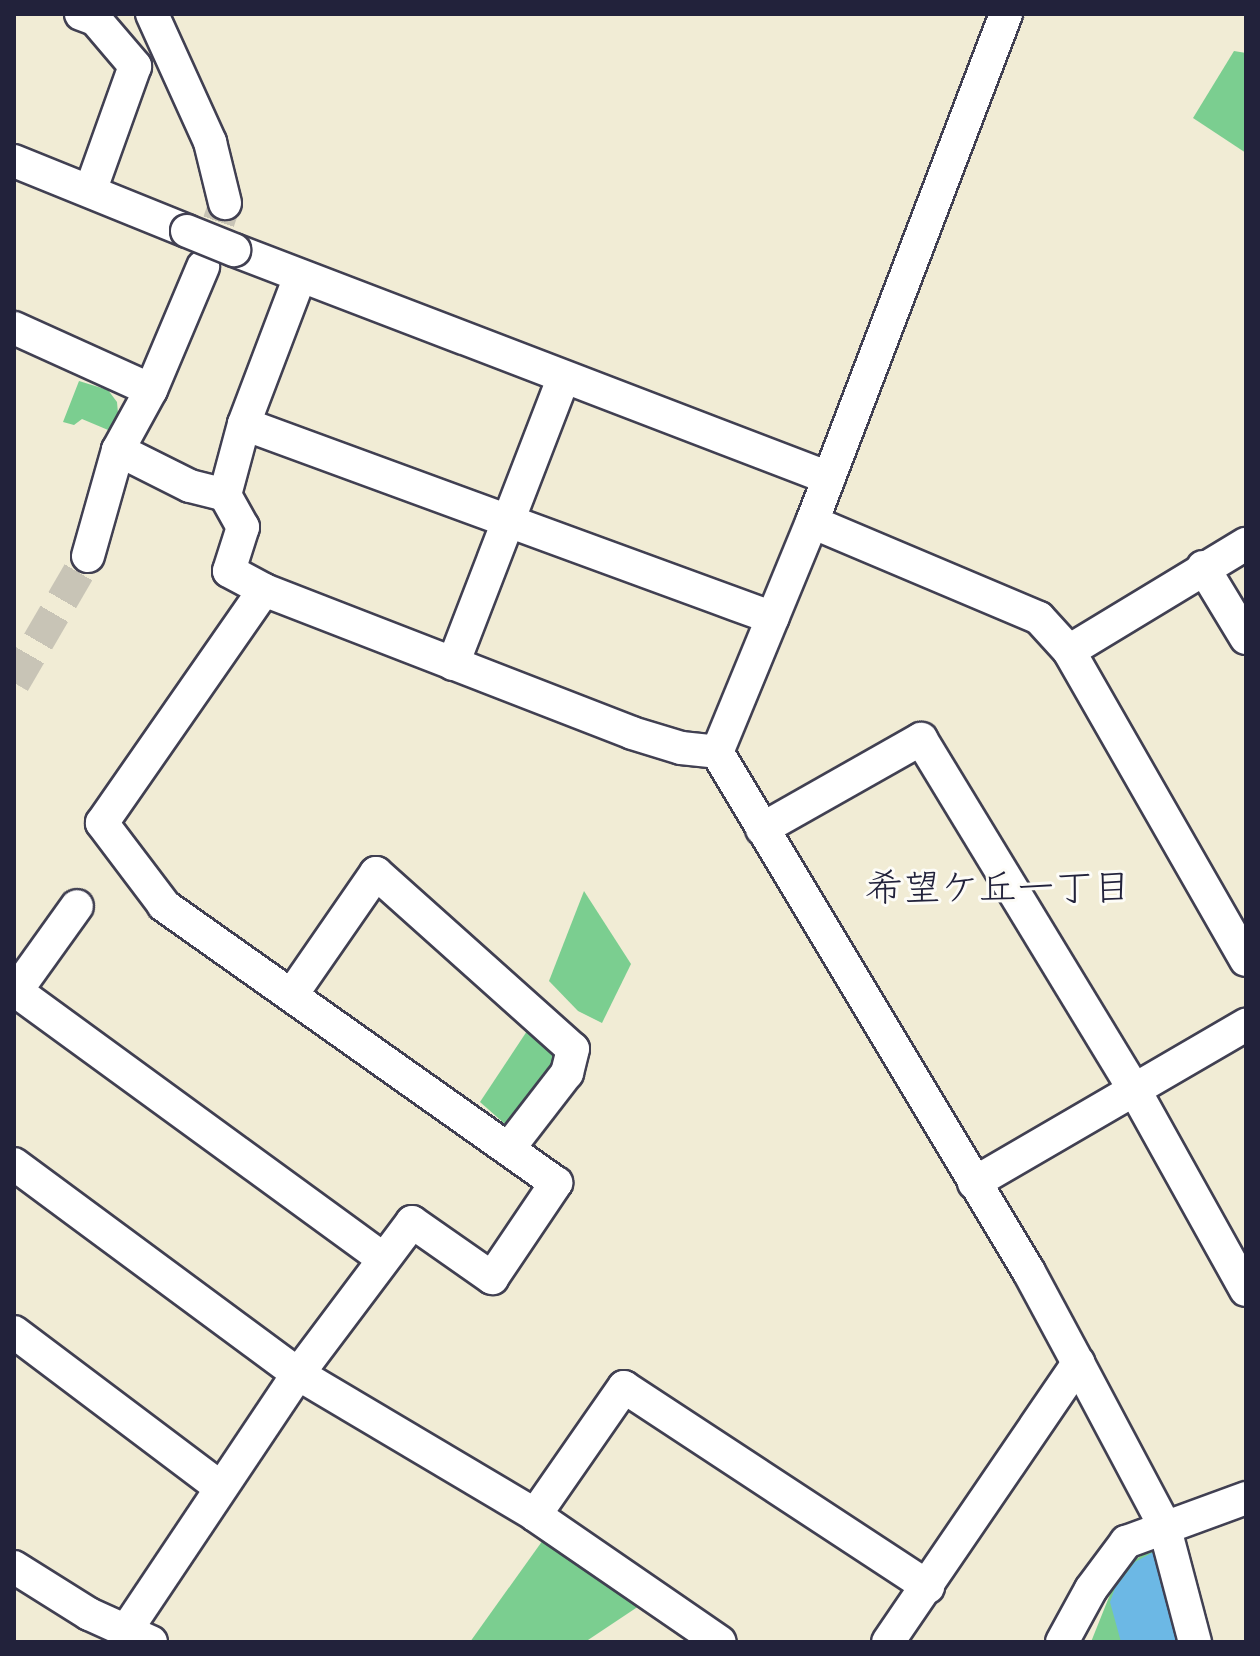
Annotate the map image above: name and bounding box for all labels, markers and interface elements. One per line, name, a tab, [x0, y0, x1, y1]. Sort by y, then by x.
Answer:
district label: 希望ケ丘一丁目	[865, 869, 1131, 915]

